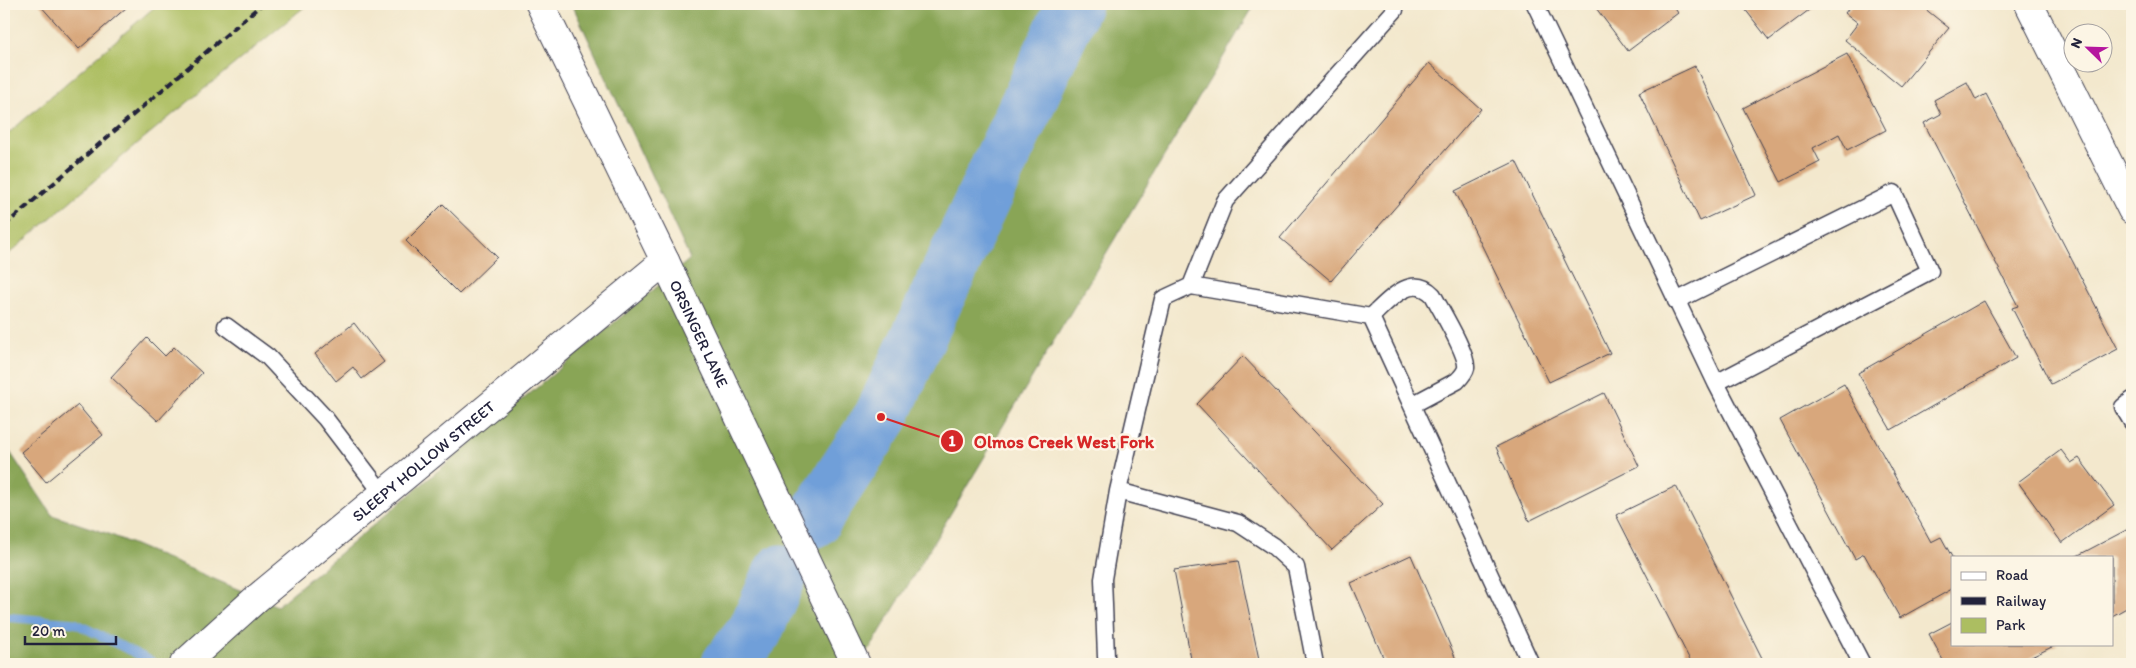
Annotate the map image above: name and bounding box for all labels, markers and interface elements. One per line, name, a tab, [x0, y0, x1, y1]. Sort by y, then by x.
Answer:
north arrow	[2064, 22, 2114, 72]
text: N	[2067, 35, 2086, 51]
street label: ORSINGER LANE	[666, 277, 733, 390]
street label: SLEEPY HOLLOW STREET	[348, 396, 498, 525]
callout: Olmos Creek West Fork	[940, 425, 1164, 458]
text: Olmos Creek West Fork	[974, 431, 1155, 453]
text: 1	[949, 432, 956, 450]
legend	[1951, 556, 2114, 646]
text: Road	[1996, 566, 2029, 584]
text: Railway	[1996, 592, 2046, 610]
scale bar	[25, 613, 116, 645]
text: Park	[1996, 616, 2026, 634]
text: 20 m	[32, 622, 66, 640]

